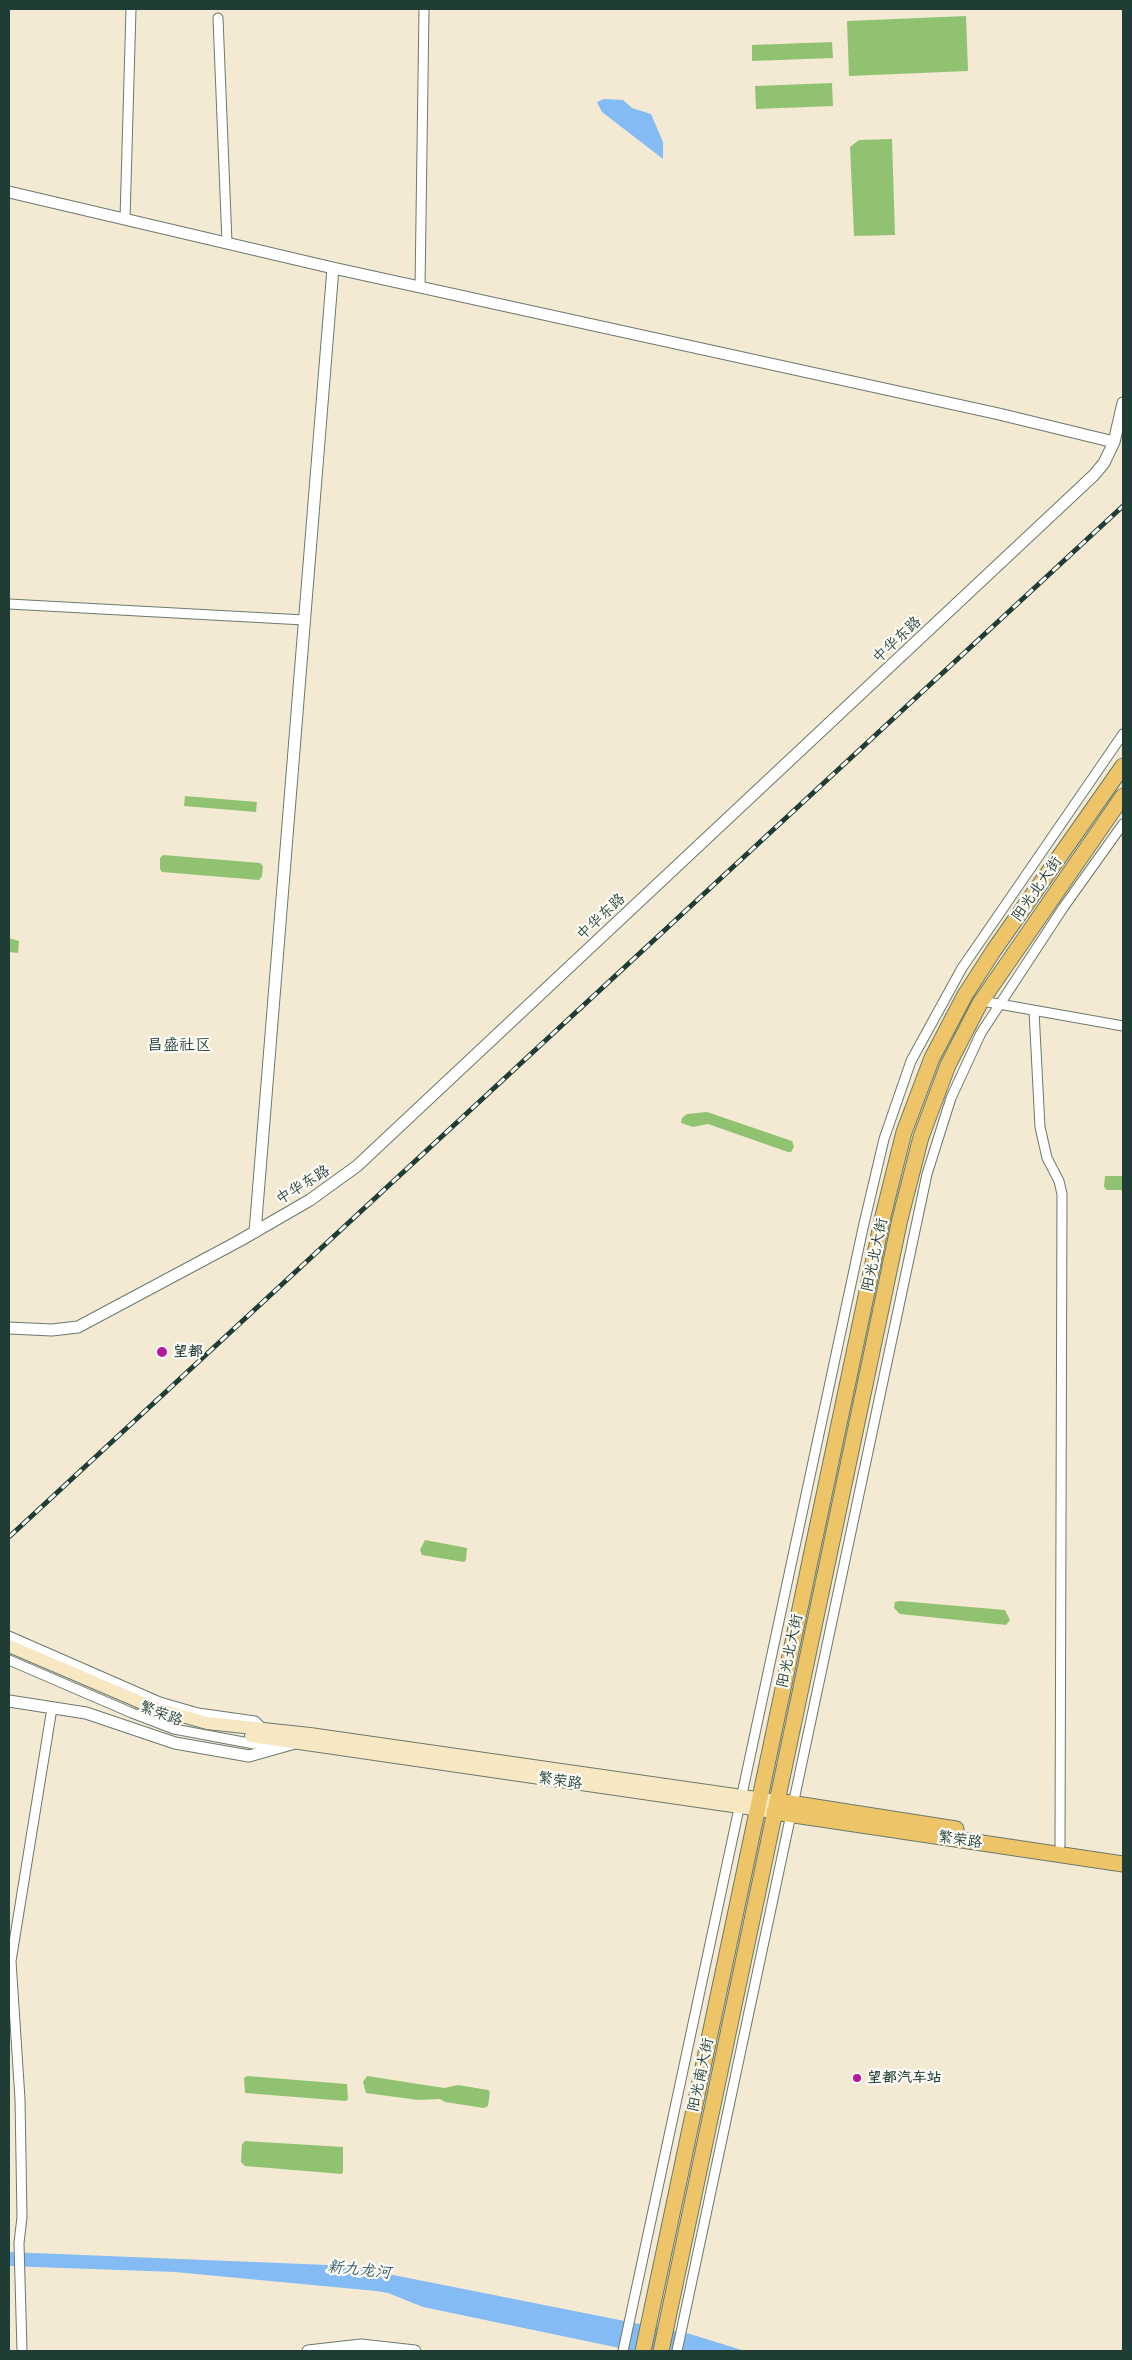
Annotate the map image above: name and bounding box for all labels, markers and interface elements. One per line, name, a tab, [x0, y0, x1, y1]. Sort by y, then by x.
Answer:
street label: 中华东路	[869, 613, 925, 667]
street label: 阳光北大街	[1008, 853, 1066, 925]
street label: 中华东路	[573, 890, 629, 944]
district label: 昌盛社区	[147, 1035, 211, 1055]
street label: 中华东路	[273, 1161, 333, 1209]
street label: 阳光北大街	[858, 1216, 892, 1294]
place label: 望都	[173, 1343, 203, 1361]
marker: 望都	[155, 1345, 169, 1359]
street label: 阳光北大街	[773, 1612, 807, 1690]
street label: 繁荣路	[137, 1698, 185, 1730]
street label: 繁荣路	[536, 1769, 584, 1793]
street label: 繁荣路	[936, 1828, 984, 1852]
street label: 阳光南大街	[684, 2036, 718, 2114]
place label: 望都汽车站	[867, 2069, 942, 2087]
marker: 望都汽车站	[851, 2072, 863, 2084]
water label: 新九龙河	[326, 2257, 392, 2283]

